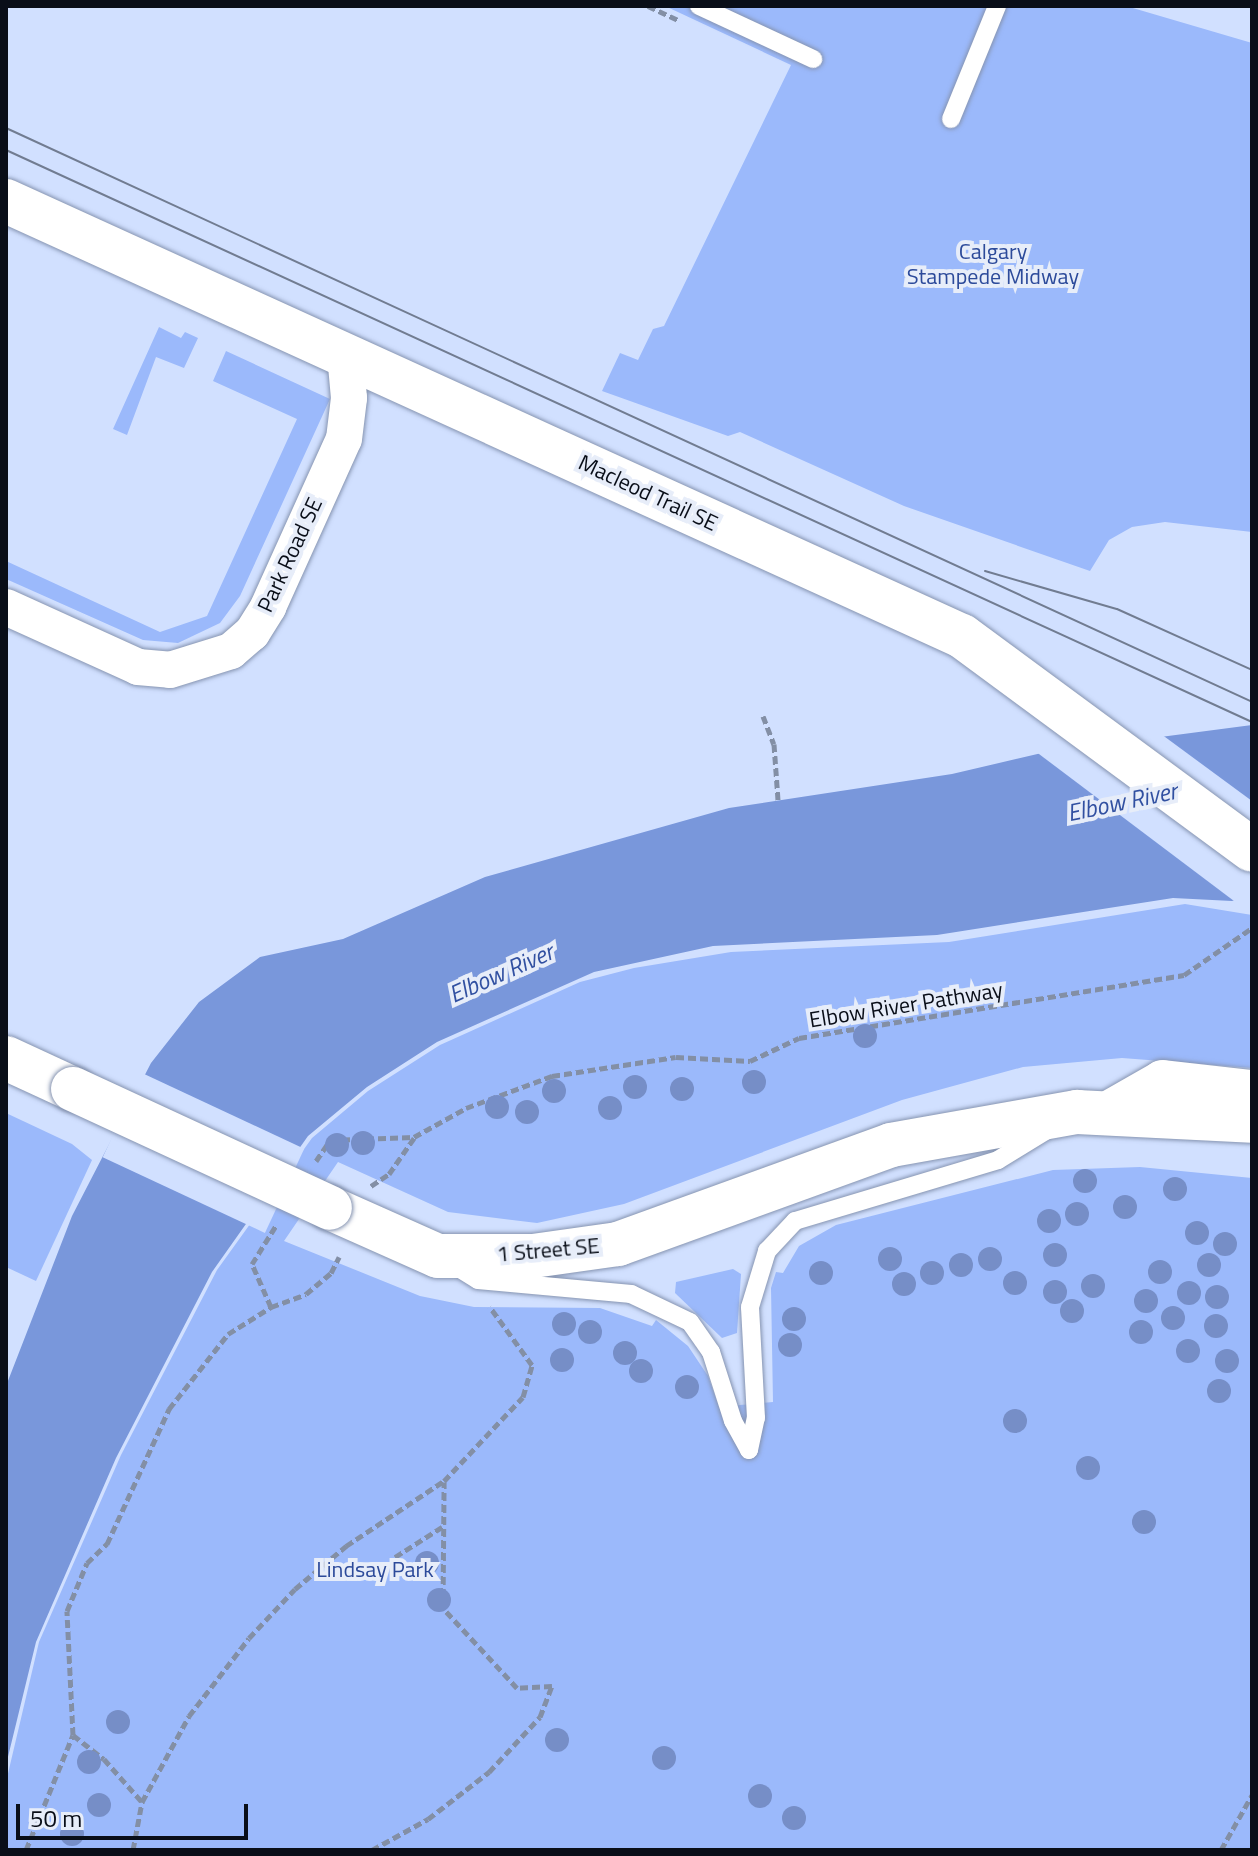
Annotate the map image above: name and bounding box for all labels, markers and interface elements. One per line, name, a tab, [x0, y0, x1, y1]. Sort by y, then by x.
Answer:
park label: Calgary Stampede Midway	[907, 238, 1079, 290]
street label: Macleod Trail SE	[574, 449, 722, 537]
street label: Park Road SE	[252, 493, 328, 617]
water label: Elbow River	[1064, 776, 1180, 828]
water label: Elbow River	[444, 937, 558, 1009]
street label: Elbow River Pathway	[807, 977, 1005, 1033]
street label: 1 Street SE	[496, 1232, 600, 1268]
park label: Lindsay Park	[316, 1557, 434, 1583]
scale bar	[20, 1788, 252, 1838]
text: 50 m	[30, 1800, 82, 1836]

